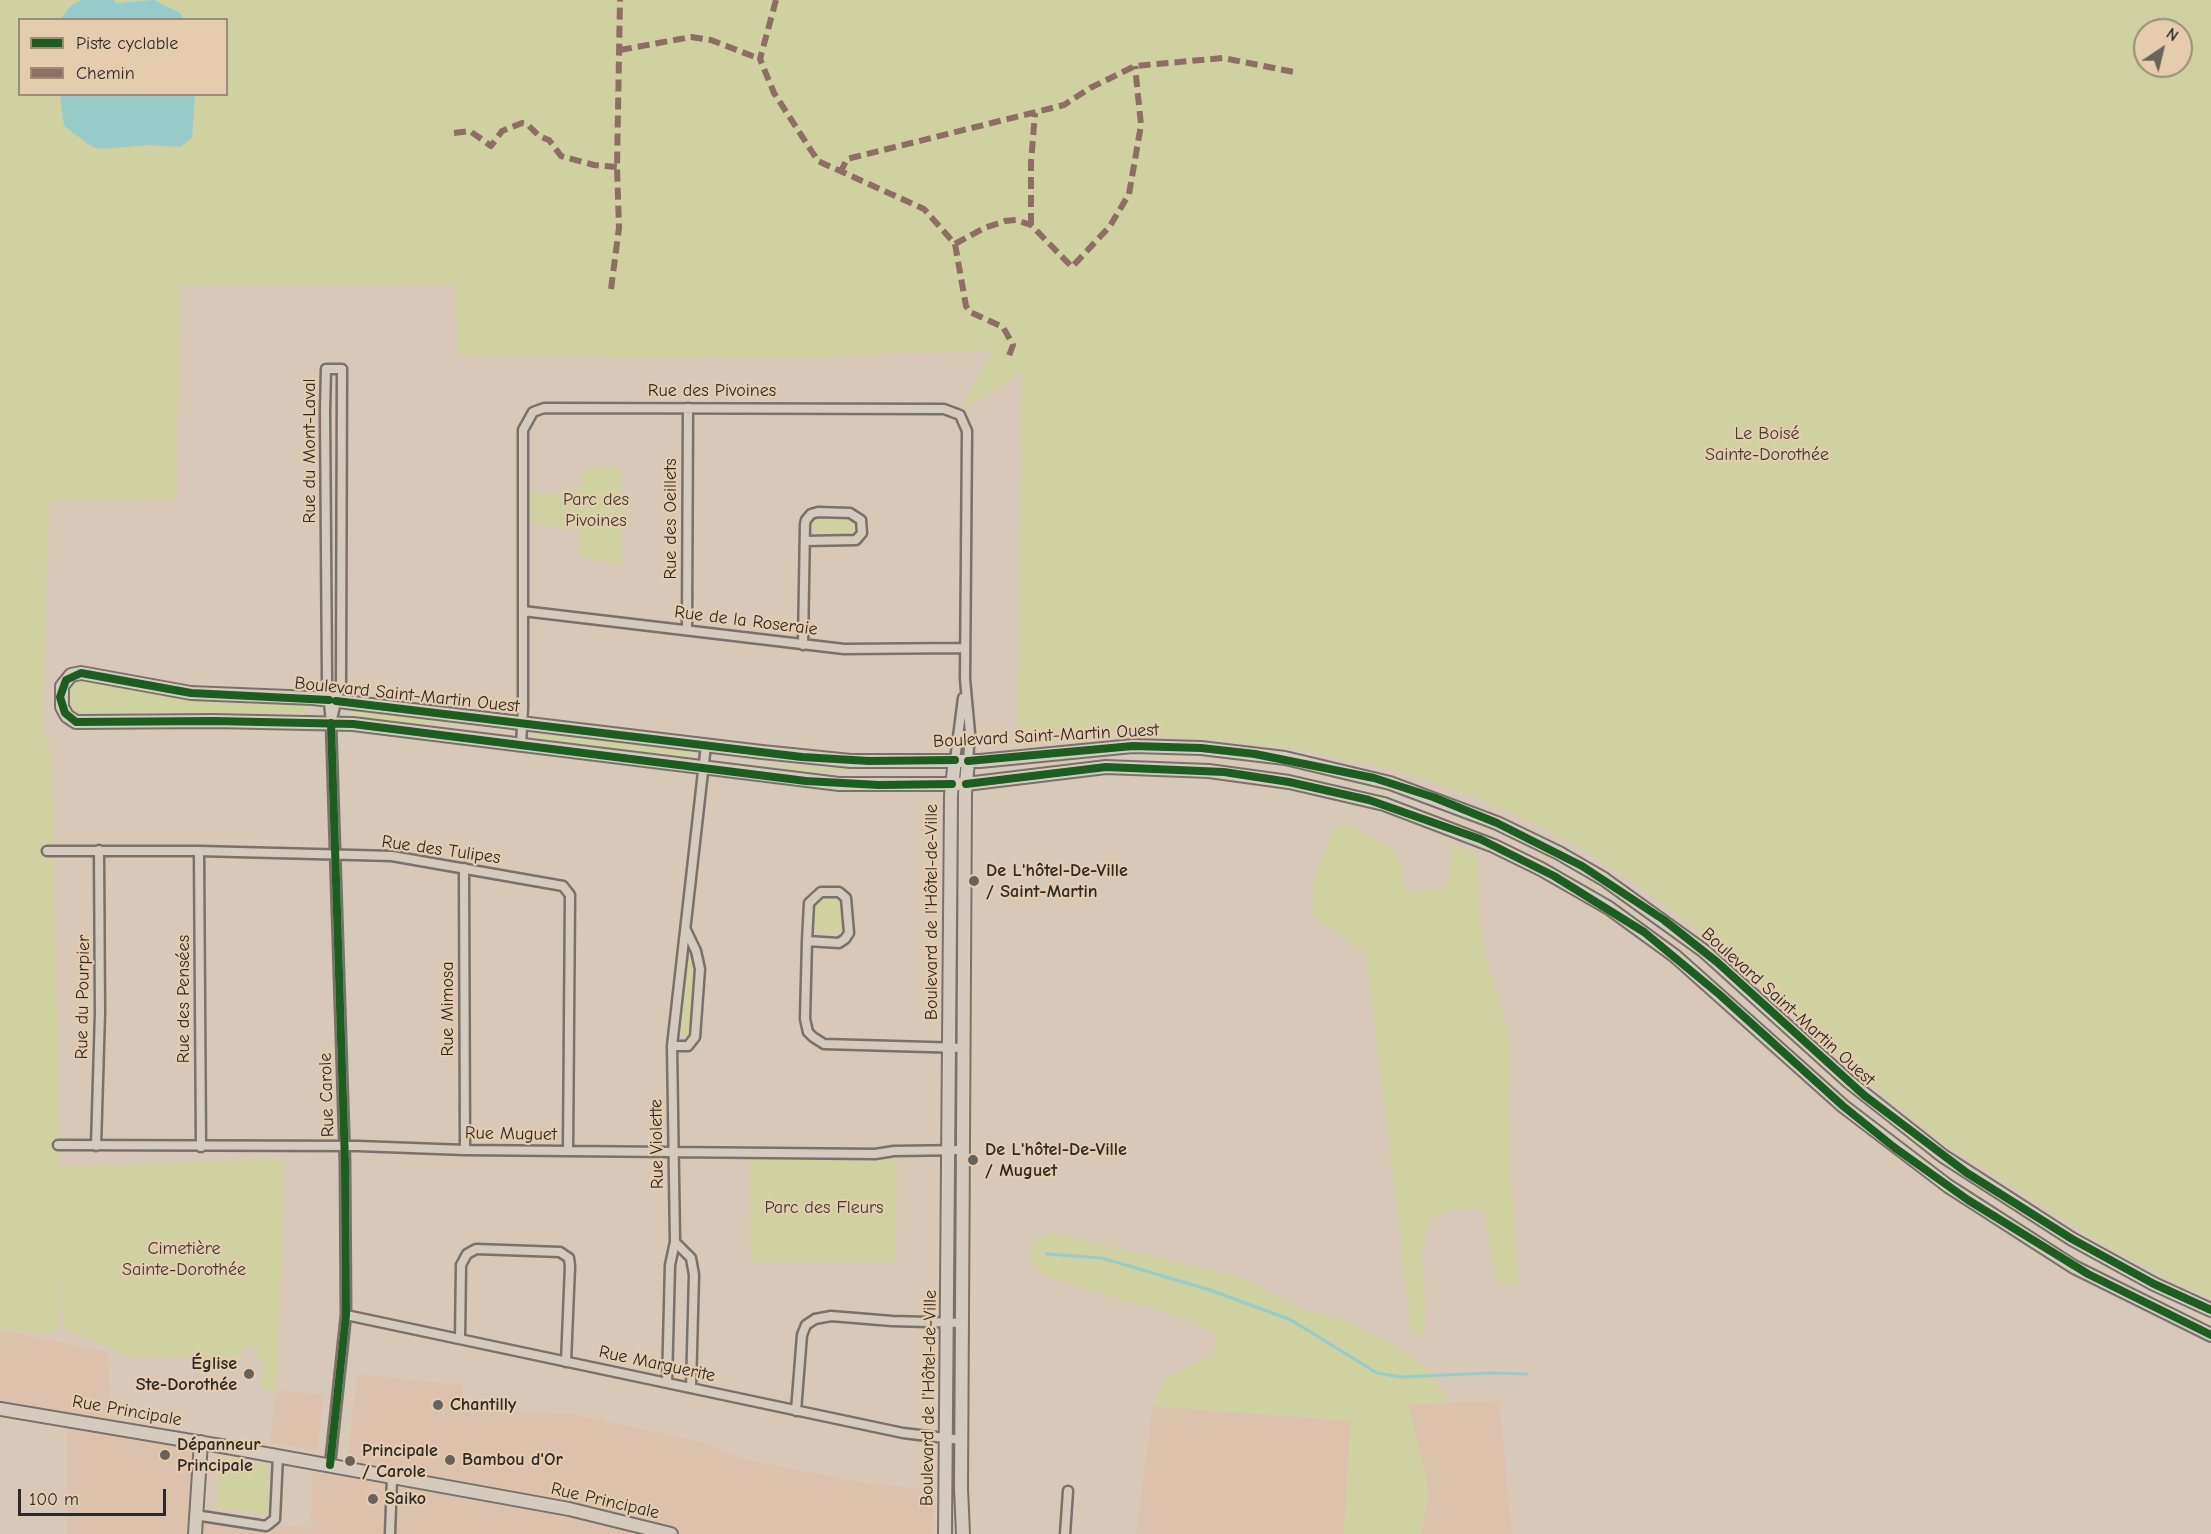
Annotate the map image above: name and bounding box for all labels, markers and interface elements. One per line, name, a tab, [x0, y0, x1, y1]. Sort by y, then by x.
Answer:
legend	[18, 18, 228, 96]
north arrow	[2133, 18, 2193, 78]
text: N	[2163, 25, 2182, 45]
text: Piste cyclable	[76, 33, 178, 54]
text: Chemin	[76, 63, 135, 84]
street label: Rue du Mont-Laval	[299, 378, 321, 524]
street label: Rue des Pivoines	[648, 380, 776, 402]
park label: Le Boisé Sainte-Dorothée	[1705, 423, 1829, 466]
street label: Rue des Oeillets	[660, 458, 682, 580]
park label: Parc des Pivoines	[563, 489, 629, 532]
street label: Rue de la Roseraie	[673, 601, 819, 641]
street label: Boulevard Saint-Martin Ouest	[293, 672, 521, 718]
street label: Boulevard Saint-Martin Ouest	[932, 719, 1160, 753]
street label: Boulevard de l'Hôtel-de-Ville	[921, 804, 943, 1020]
street label: Rue des Tulipes	[380, 831, 502, 869]
place label: De L'hôtel-De-Ville / Saint-Martin	[986, 860, 1128, 902]
marker: De L'hôtel-De-Ville / Saint-Martin	[967, 874, 981, 888]
street label: Boulevard Saint-Martin Ouest	[1697, 923, 1879, 1091]
street label: Rue du Pourpier	[71, 934, 95, 1060]
street label: Rue des Pensées	[173, 935, 195, 1063]
street label: Rue Mimosa	[437, 961, 459, 1057]
street label: Rue Carole	[315, 1052, 339, 1138]
street label: Rue Violette	[645, 1099, 669, 1189]
street label: Rue Muguet	[465, 1122, 557, 1146]
place label: De L'hôtel-De-Ville / Muguet	[985, 1139, 1127, 1182]
marker: De L'hôtel-De-Ville / Muguet	[966, 1153, 980, 1167]
park label: Parc des Fleurs	[764, 1197, 884, 1219]
park label: Cimetière Sainte-Dorothée	[122, 1238, 246, 1280]
street label: Boulevard de l'Hôtel-de-Ville	[916, 1290, 942, 1506]
street label: Rue Marguerite	[597, 1341, 717, 1387]
place label: Église Ste-Dorothée	[136, 1353, 237, 1396]
marker: Église Ste-Dorothée	[242, 1367, 256, 1381]
street label: Rue Principale	[71, 1391, 183, 1431]
place label: Chantilly	[450, 1394, 516, 1416]
marker: Chantilly	[431, 1398, 445, 1412]
place label: Dépanneur Principale	[177, 1434, 261, 1476]
place label: Principale / Carole	[362, 1440, 438, 1482]
marker: Dépanneur Principale	[158, 1448, 172, 1462]
place label: Bambou d'Or	[462, 1449, 563, 1471]
marker: Bambou d'Or	[443, 1453, 457, 1467]
marker: Principale / Carole	[343, 1454, 357, 1468]
scale bar	[21, 1477, 170, 1515]
street label: Rue Principale	[549, 1478, 661, 1524]
place label: Saiko	[385, 1488, 426, 1510]
text: 100 m	[29, 1489, 79, 1510]
marker: Saiko	[366, 1492, 380, 1506]

